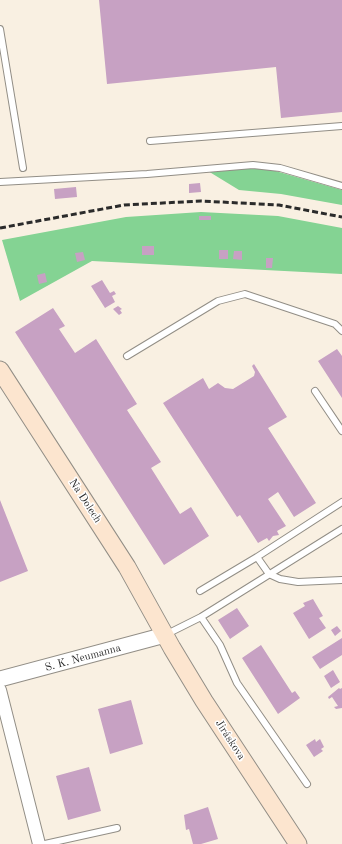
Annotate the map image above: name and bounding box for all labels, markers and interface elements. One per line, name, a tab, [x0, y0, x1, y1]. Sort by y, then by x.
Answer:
street label: Na Dolech	[66, 477, 104, 525]
street label: S. K. Neumanna	[43, 641, 123, 675]
street label: Jiráskova	[212, 717, 248, 763]

